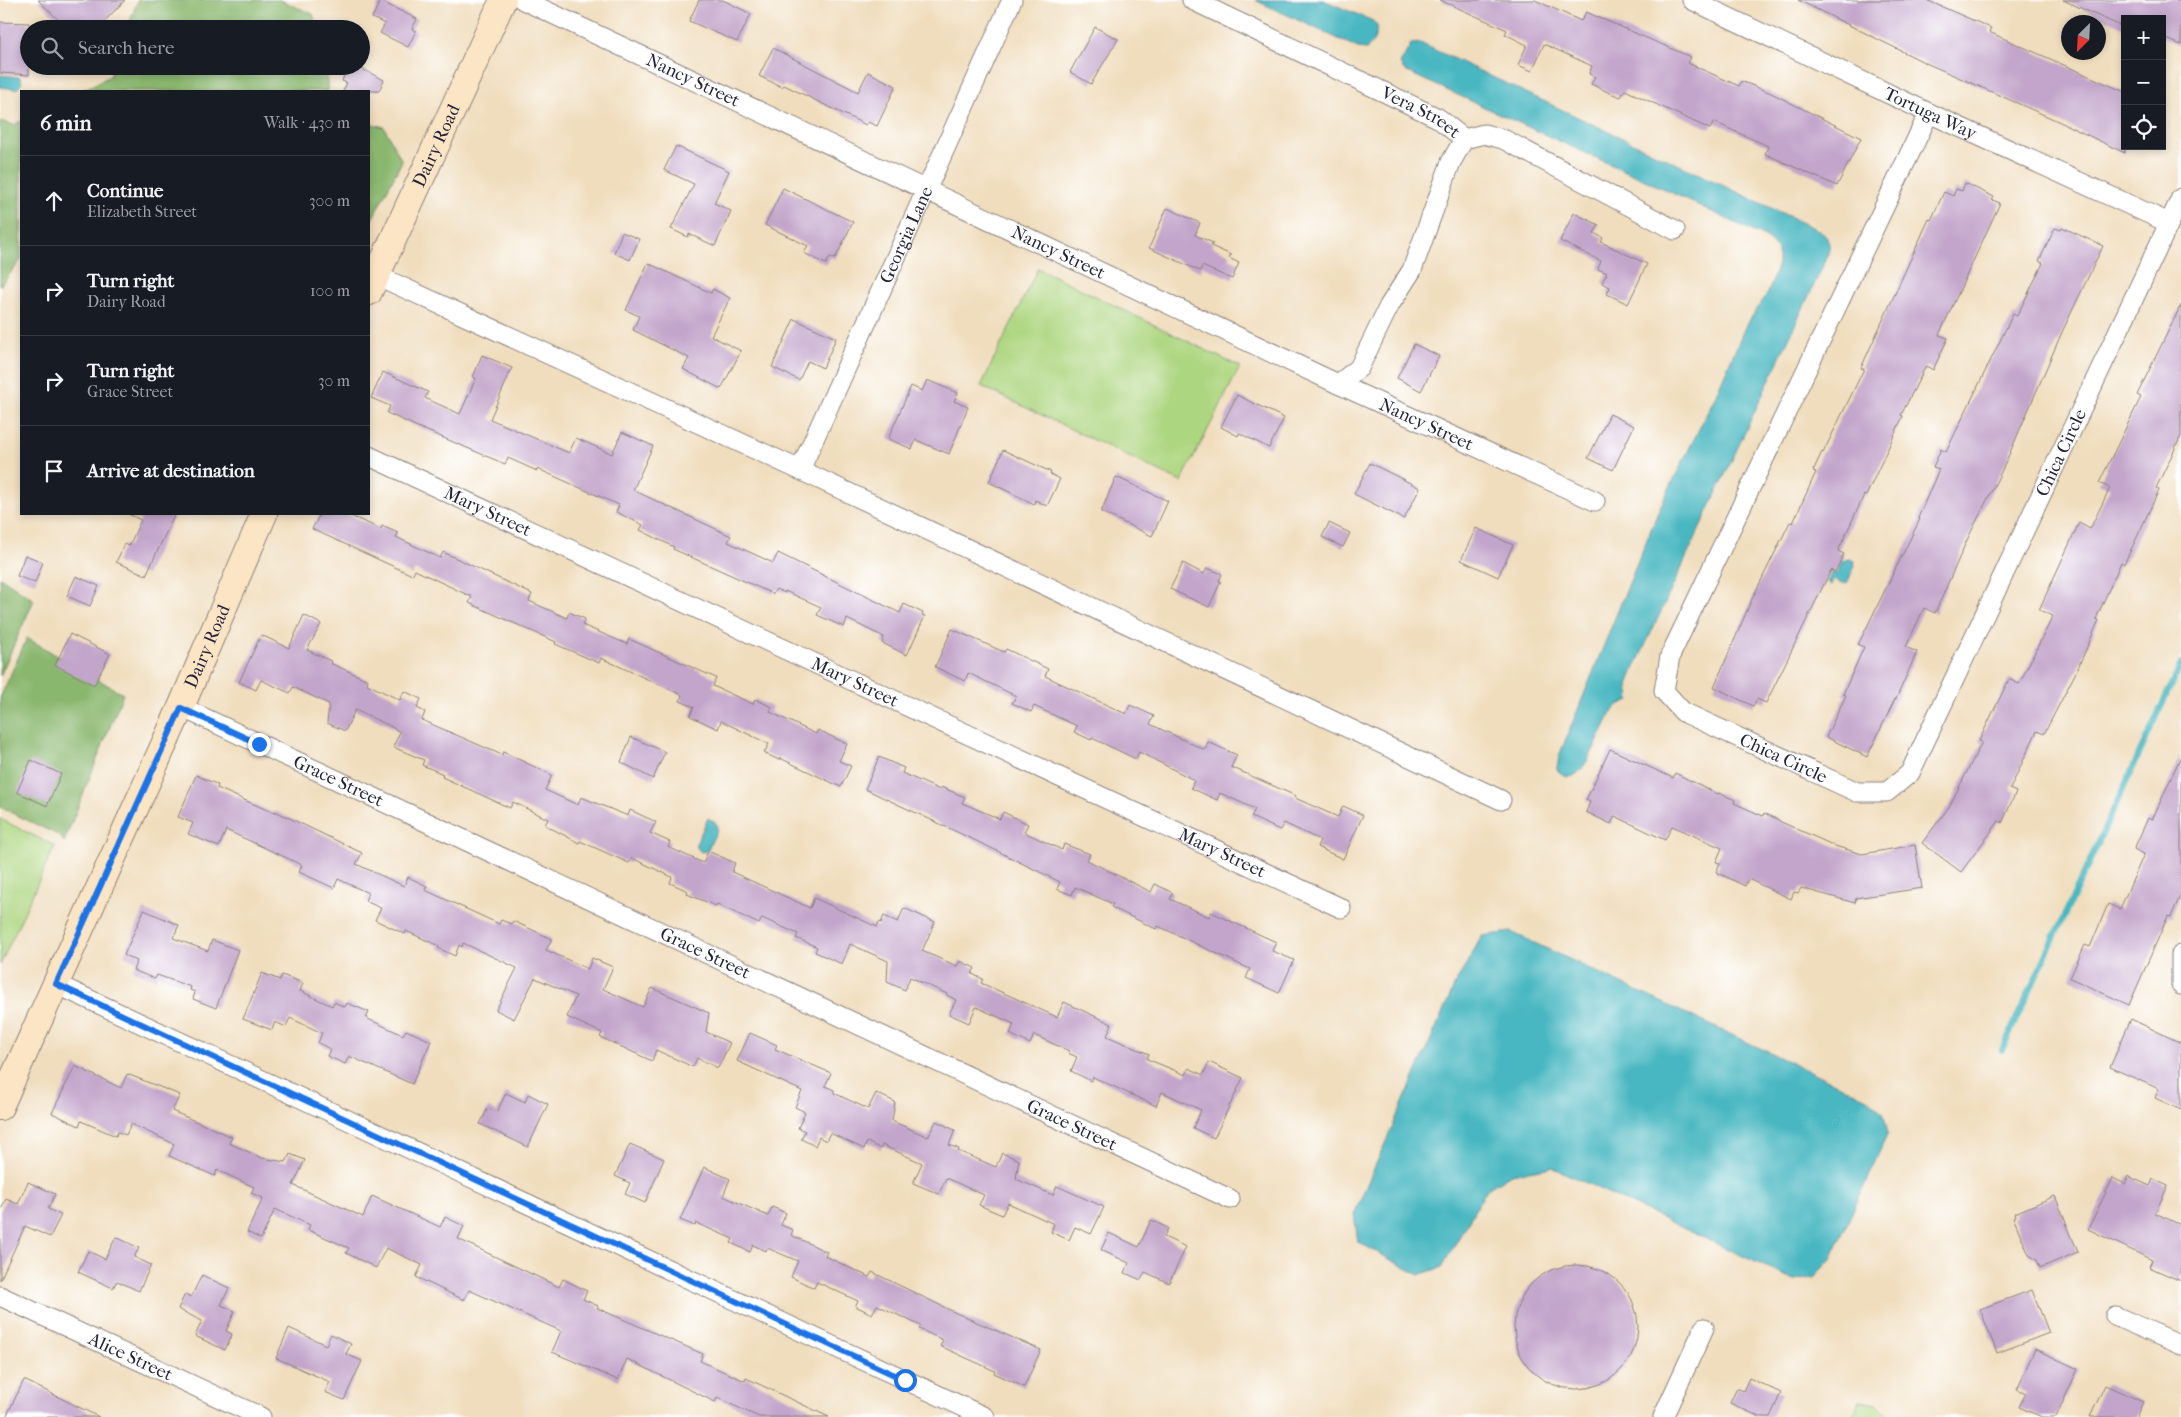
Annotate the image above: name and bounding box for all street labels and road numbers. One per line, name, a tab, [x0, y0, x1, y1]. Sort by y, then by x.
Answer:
street label: Nancy Street	[643, 49, 744, 111]
street label: Vera Street	[1377, 82, 1465, 143]
street label: Tortuga Way	[1881, 83, 1981, 145]
street label: Dairy Road	[408, 101, 464, 190]
street label: Georgia Lane	[875, 183, 937, 287]
street label: Nancy Street	[1008, 221, 1109, 284]
street label: Nancy Street	[1376, 394, 1477, 455]
street label: Chica Circle	[2031, 405, 2091, 500]
street label: Mary Street	[441, 482, 535, 541]
street label: Dairy Road	[180, 601, 234, 691]
street label: Mary Street	[808, 653, 902, 711]
street label: Chica Circle	[1736, 729, 1831, 787]
street label: Grace Street	[290, 751, 387, 811]
street label: Mary Street	[1175, 824, 1270, 882]
street label: Grace Street	[657, 923, 754, 983]
street label: Grace Street	[1024, 1095, 1121, 1155]
street label: Alice Street	[84, 1328, 176, 1385]

